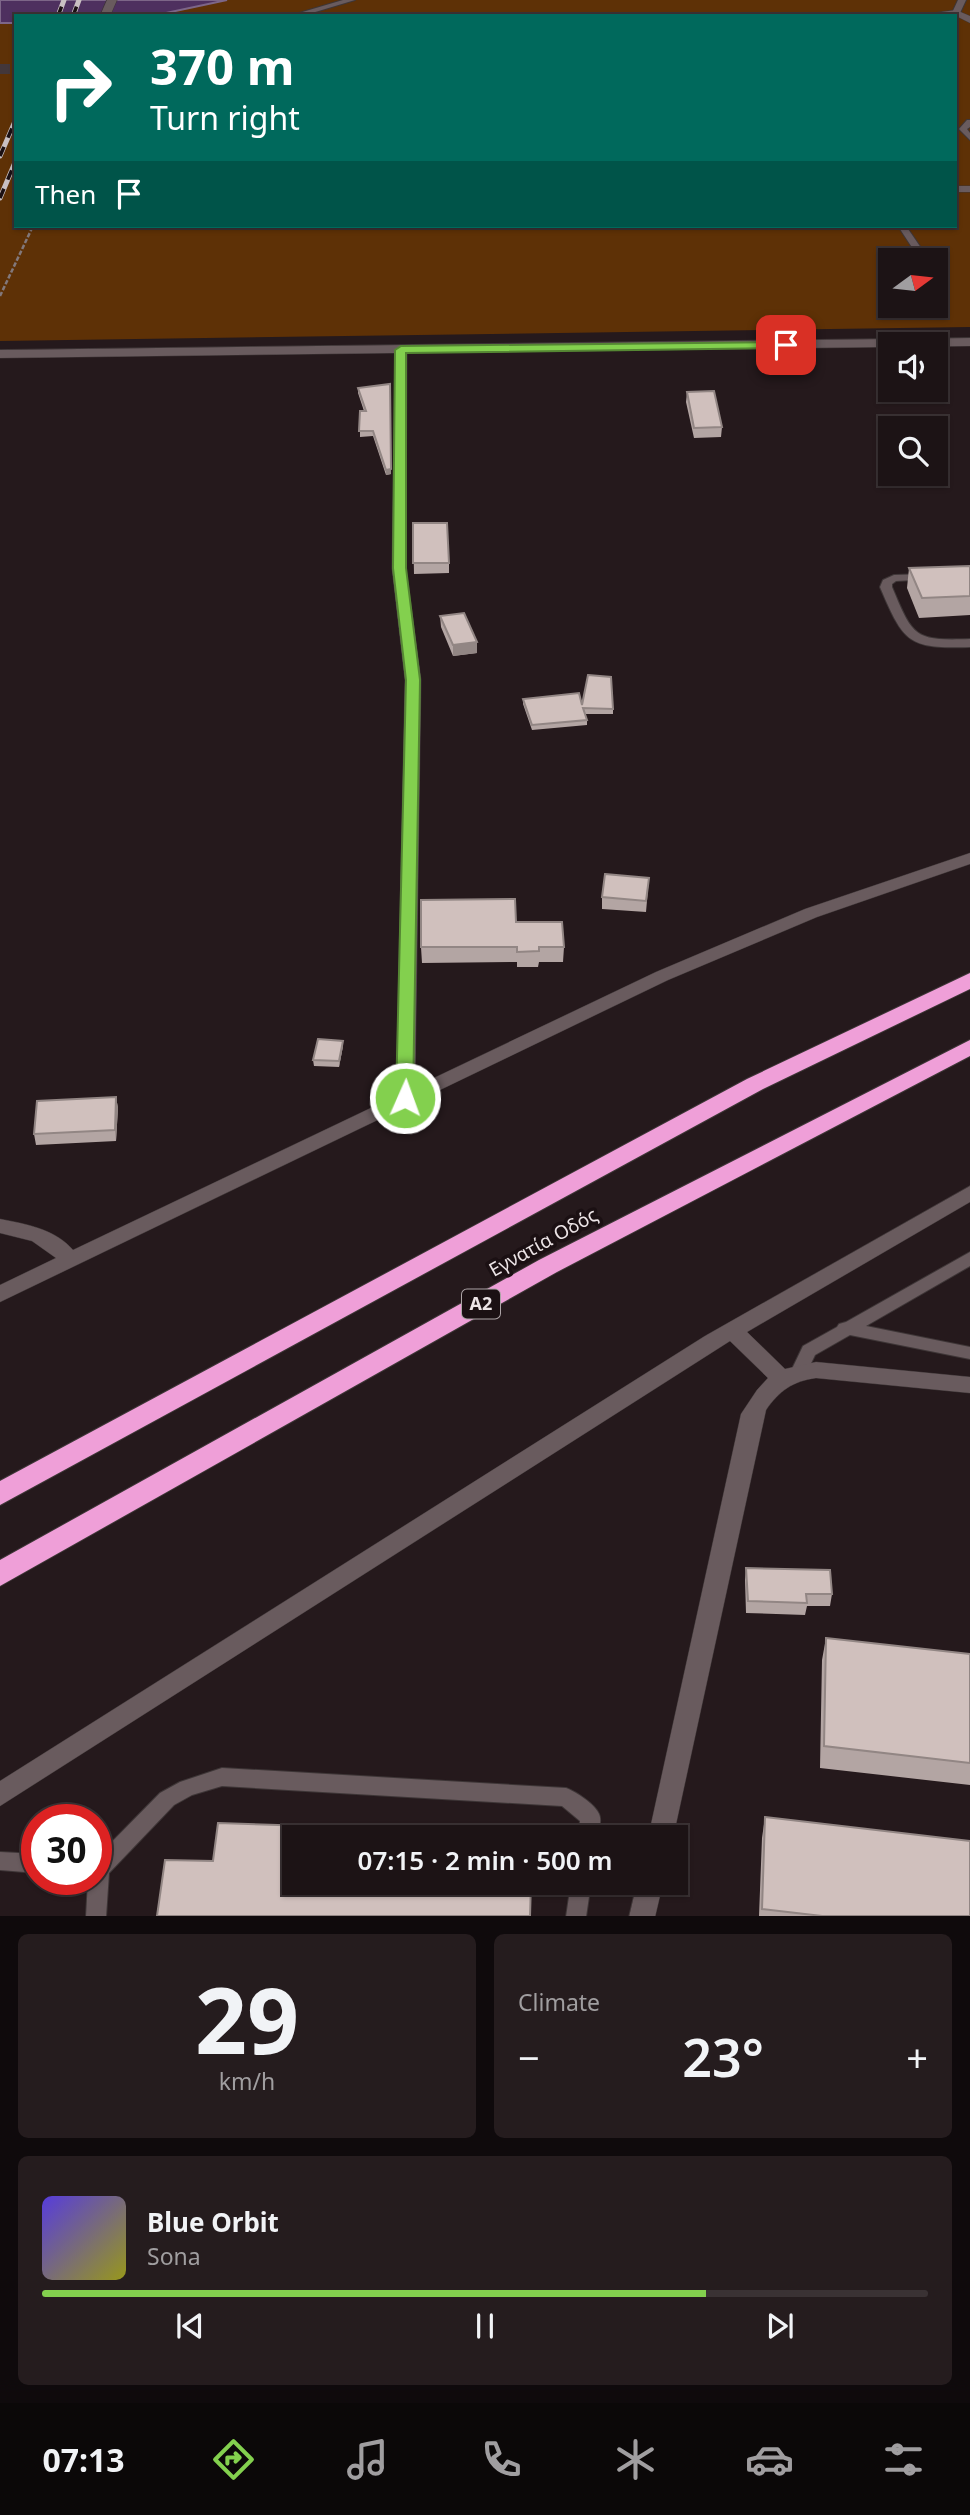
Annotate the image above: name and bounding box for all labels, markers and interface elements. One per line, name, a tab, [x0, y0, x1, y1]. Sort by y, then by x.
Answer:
text: 370 m	[150, 33, 295, 99]
icon: right	[35, 42, 126, 133]
text: Turn right	[150, 96, 300, 139]
icon: arrive	[110, 175, 148, 213]
text: Then	[35, 176, 96, 212]
north arrow	[878, 248, 948, 318]
map controls	[878, 248, 948, 486]
pin	[756, 315, 816, 375]
icon: arrive	[767, 326, 805, 364]
button: sound	[878, 332, 948, 402]
button: search	[878, 416, 948, 486]
position arrow	[368, 1061, 442, 1135]
street label: Εγνατία Οδός	[484, 1201, 602, 1283]
road number: Α2	[462, 1289, 500, 1318]
speed limit sign: 30	[21, 1804, 112, 1895]
text: 07:15 · 2 min · 500 m	[358, 1842, 612, 1878]
text: 29	[195, 1957, 299, 2081]
text: Climate	[518, 1986, 600, 2018]
text: 23°	[682, 2021, 764, 2092]
text: −	[518, 2031, 540, 2083]
text: +	[906, 2031, 928, 2083]
text: km/h	[219, 2065, 275, 2097]
text: Blue Orbit	[147, 2204, 279, 2240]
text: Sona	[147, 2240, 201, 2272]
icon: previous	[171, 2307, 209, 2345]
icon: pause	[466, 2307, 504, 2345]
icon: next	[761, 2307, 799, 2345]
icon: directions	[209, 2435, 258, 2484]
icon: music	[343, 2435, 392, 2484]
icon: phone	[477, 2435, 526, 2484]
icon: climate	[611, 2435, 660, 2484]
icon: car	[745, 2435, 794, 2484]
icon: filters	[879, 2435, 928, 2484]
text: 07:13	[42, 2438, 125, 2481]

